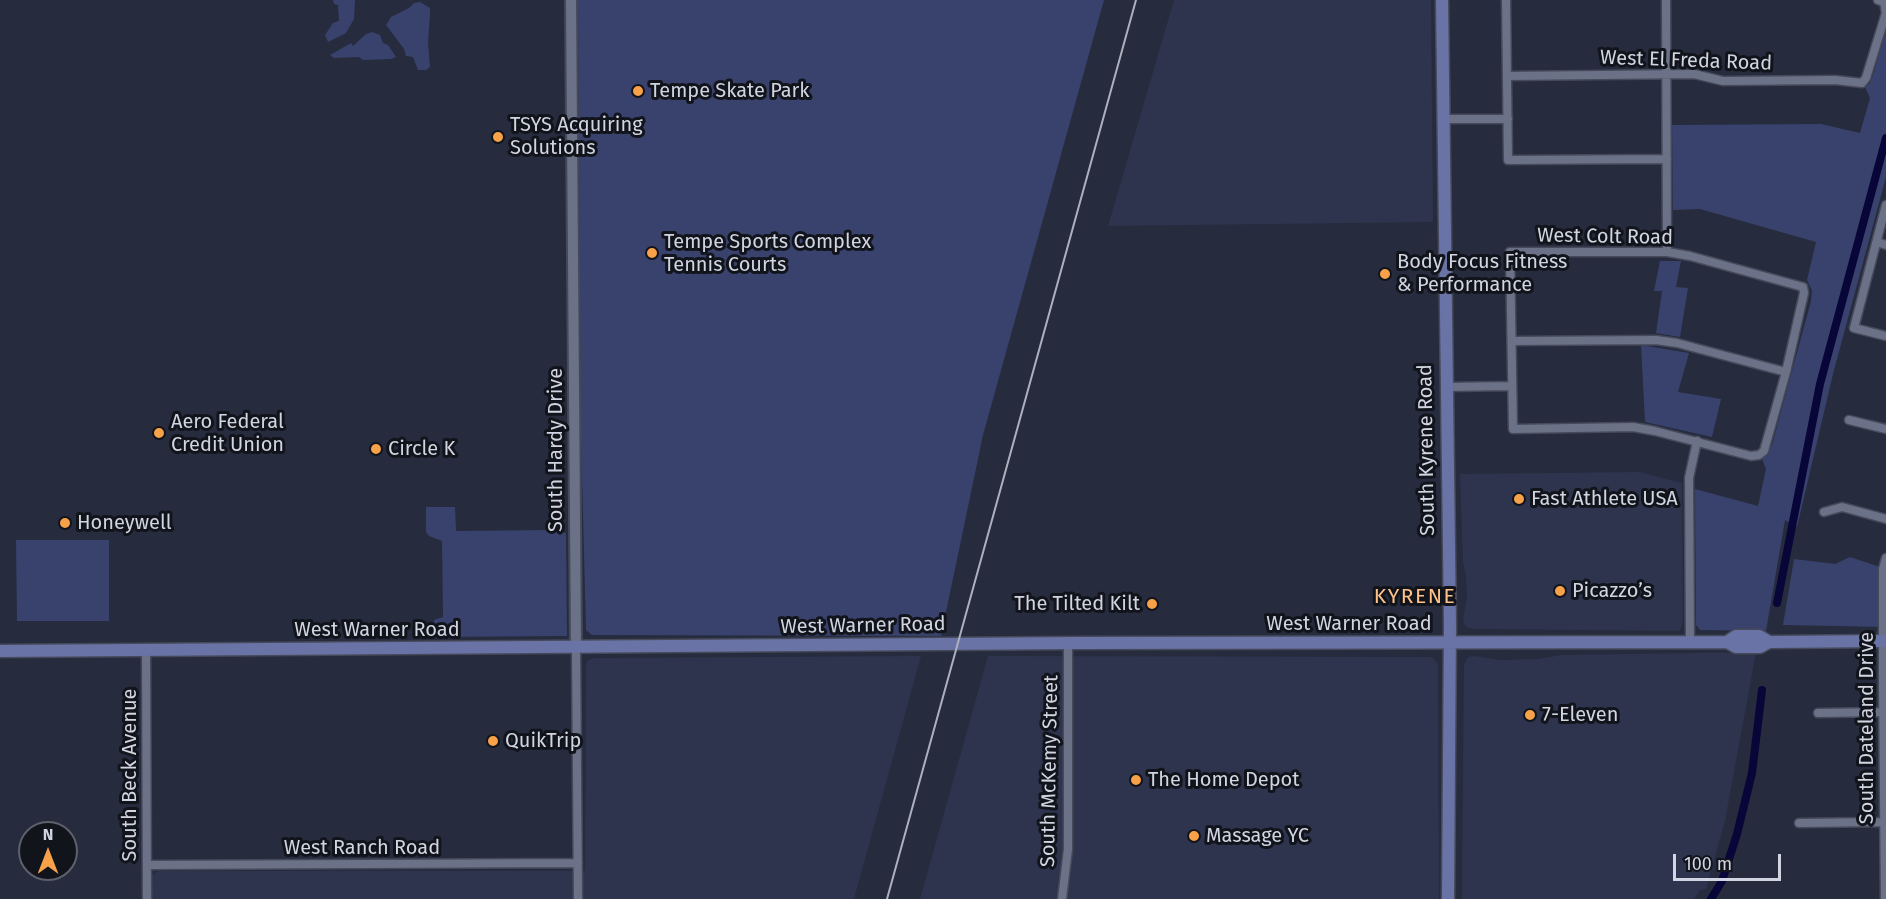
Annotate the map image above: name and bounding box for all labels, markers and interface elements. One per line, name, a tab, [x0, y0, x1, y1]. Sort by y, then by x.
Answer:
street label: West El Freda Road	[1600, 46, 1772, 76]
place label: Tempe Skate Park	[650, 79, 810, 103]
marker: Tempe Skate Park	[631, 84, 645, 98]
place label: TSYS Acquiring Solutions	[510, 113, 643, 160]
marker: TSYS Acquiring Solutions	[491, 130, 505, 144]
street label: West Colt Road	[1537, 224, 1673, 250]
place label: Tempe Sports Complex Tennis Courts	[664, 230, 871, 277]
marker: Tempe Sports Complex Tennis Courts	[645, 246, 659, 260]
place label: Body Focus Fitness & Performance	[1397, 250, 1567, 297]
marker: Body Focus Fitness & Performance	[1378, 267, 1392, 281]
street label: South Kyrene Road	[1414, 364, 1440, 536]
street label: South Hardy Drive	[544, 368, 568, 532]
place label: Aero Federal Credit Union	[171, 410, 284, 457]
marker: Aero Federal Credit Union	[152, 426, 166, 440]
place label: Circle K	[388, 437, 455, 461]
marker: Circle K	[369, 442, 383, 456]
place label: Fast Athlete USA	[1531, 487, 1678, 511]
marker: Fast Athlete USA	[1512, 492, 1526, 506]
place label: Honeywell	[77, 511, 172, 535]
marker: Honeywell	[58, 516, 72, 530]
place label: Picazzo’s	[1572, 579, 1652, 603]
district label: KYRENE	[1374, 584, 1456, 610]
marker: Picazzo’s	[1553, 584, 1567, 598]
place label: The Tilted Kilt	[1014, 592, 1140, 616]
marker: The Tilted Kilt	[1145, 597, 1159, 611]
street label: West Warner Road	[1266, 612, 1432, 636]
street label: West Warner Road	[780, 613, 946, 639]
street label: West Warner Road	[294, 618, 460, 642]
street label: South Dateland Drive	[1855, 632, 1879, 824]
street label: South McKemy Street	[1036, 675, 1064, 867]
street label: South Beck Avenue	[118, 689, 142, 861]
place label: 7-Eleven	[1542, 703, 1618, 727]
marker: 7-Eleven	[1523, 708, 1537, 722]
place label: QuikTrip	[505, 729, 581, 753]
marker: QuikTrip	[486, 734, 500, 748]
place label: The Home Depot	[1148, 768, 1299, 792]
marker: The Home Depot	[1129, 773, 1143, 787]
north arrow	[18, 821, 78, 881]
place label: Massage YC	[1206, 824, 1309, 848]
text: N	[43, 825, 53, 844]
marker: Massage YC	[1187, 829, 1201, 843]
street label: West Ranch Road	[284, 836, 440, 860]
scale bar	[1676, 842, 1784, 880]
text: 100 m	[1684, 853, 1732, 875]

